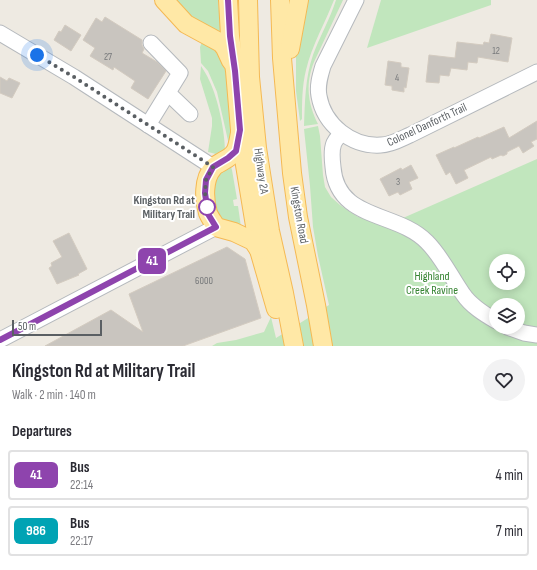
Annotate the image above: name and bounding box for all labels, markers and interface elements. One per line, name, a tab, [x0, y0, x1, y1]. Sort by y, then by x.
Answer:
your location	[27, 45, 47, 65]
house number: 12	[492, 45, 500, 57]
house number: 27	[104, 51, 112, 63]
house number: 4	[395, 72, 399, 84]
street label: Colonel Danforth Trail	[385, 100, 469, 150]
street label: Highway 2A	[250, 147, 272, 196]
house number: 3	[396, 176, 400, 188]
street label: Kingston Road	[287, 185, 311, 245]
place label: Kingston Rd at Military Trail	[134, 193, 195, 222]
marker: Kingston Rd at Military Trail	[198, 198, 216, 216]
line badge: 41	[134, 248, 170, 274]
text: 41	[146, 252, 158, 269]
map controls	[489, 254, 525, 334]
button: locate	[489, 254, 525, 290]
park label: Highland Creek Ravine	[406, 269, 458, 298]
house number: 6000	[195, 275, 213, 287]
button: layers	[489, 298, 525, 334]
scale bar	[12, 318, 102, 337]
text: 50 m	[18, 320, 36, 333]
button: heart	[483, 359, 525, 401]
text: Kingston Rd at Military Trail	[12, 360, 195, 383]
text: Walk · 2 min · 140 m	[12, 387, 96, 403]
text: Departures	[12, 422, 72, 441]
text: Bus	[70, 458, 89, 477]
text: 41	[30, 466, 42, 483]
text: 4 min	[496, 466, 523, 485]
text: 22:14	[70, 477, 93, 493]
text: Bus	[70, 514, 89, 533]
text: 986	[26, 522, 46, 539]
text: 7 min	[496, 522, 523, 541]
text: 22:17	[70, 533, 93, 549]

